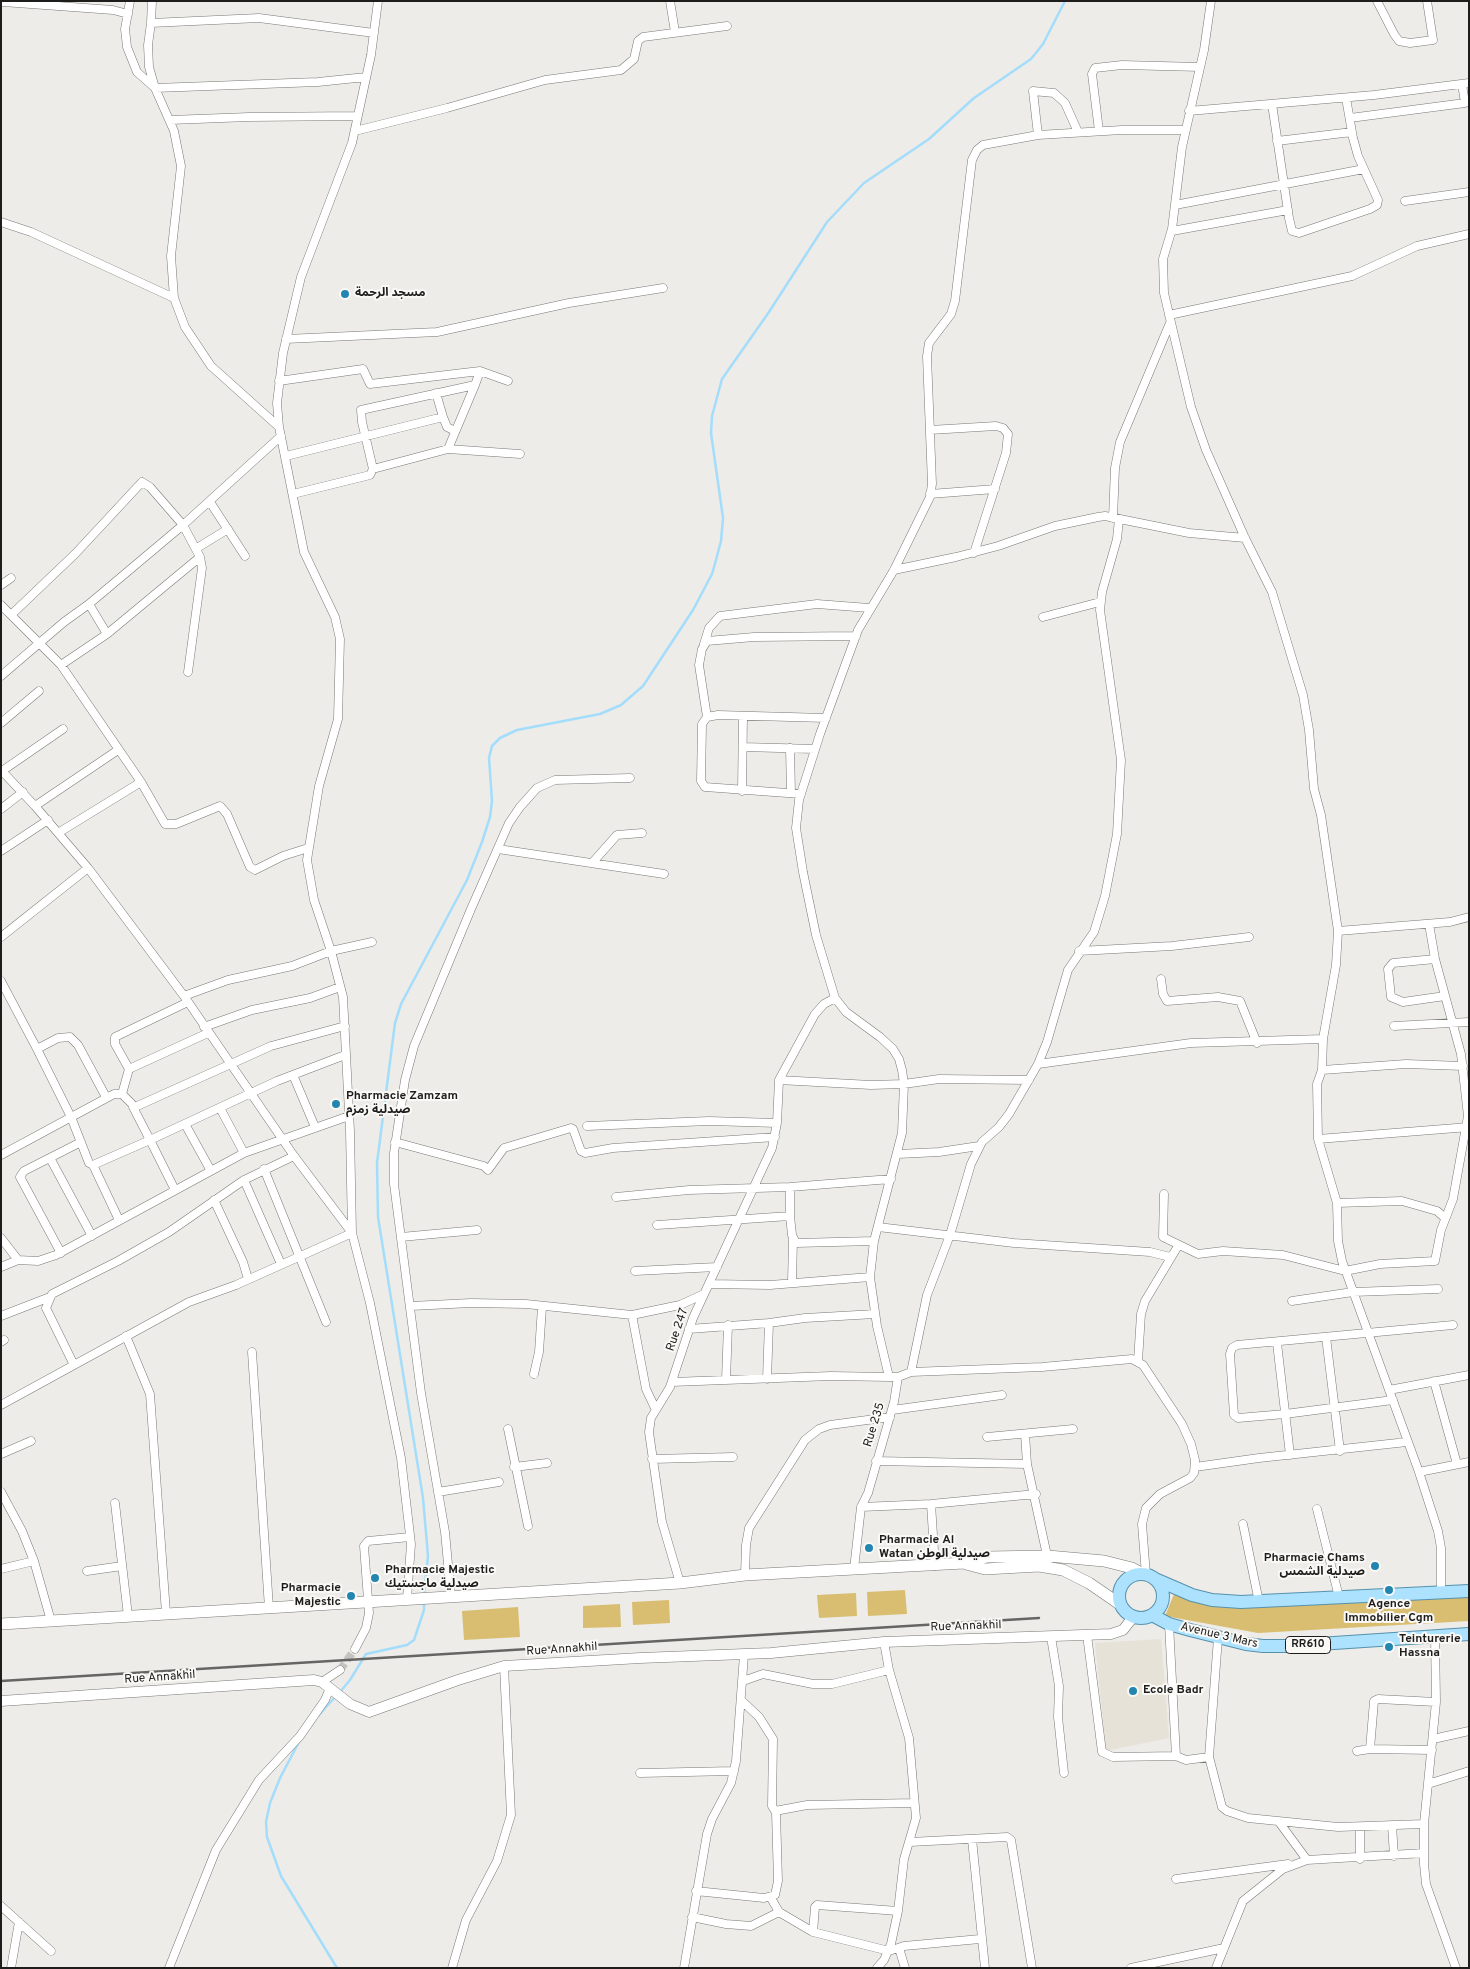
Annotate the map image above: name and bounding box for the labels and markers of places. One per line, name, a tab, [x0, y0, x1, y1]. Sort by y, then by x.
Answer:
place label: مسجد الرحمة	[355, 287, 425, 301]
marker: مسجد الرحمة	[339, 288, 351, 300]
place label: Pharmacie Zamzam صيدلية زمزم	[346, 1090, 458, 1118]
marker: Pharmacie Zamzam صيدلية زمزم	[330, 1098, 342, 1110]
place label: Pharmacie Al Watan صيدلية الوطن	[879, 1534, 990, 1562]
marker: Pharmacie Al Watan صيدلية الوطن	[863, 1542, 875, 1554]
place label: Pharmacie Chams صيدلية الشمس	[1264, 1552, 1365, 1580]
marker: Pharmacie Chams صيدلية الشمس	[1369, 1560, 1381, 1572]
place label: Pharmacie Majestic صيدلية ماجستيك	[385, 1564, 495, 1592]
marker: Pharmacie Majestic صيدلية ماجستيك	[369, 1572, 381, 1584]
place label: Pharmacie Majestic	[281, 1582, 341, 1610]
marker: Agence Immobilier Cgm	[1383, 1584, 1395, 1596]
marker: Pharmacie Majestic	[345, 1590, 357, 1602]
place label: Agence Immobilier Cgm	[1345, 1598, 1433, 1626]
place label: Teinturerie Hassna	[1399, 1633, 1461, 1661]
marker: Teinturerie Hassna	[1383, 1641, 1395, 1653]
place label: Ecole Badr	[1143, 1684, 1204, 1698]
marker: Ecole Badr	[1127, 1685, 1139, 1697]

